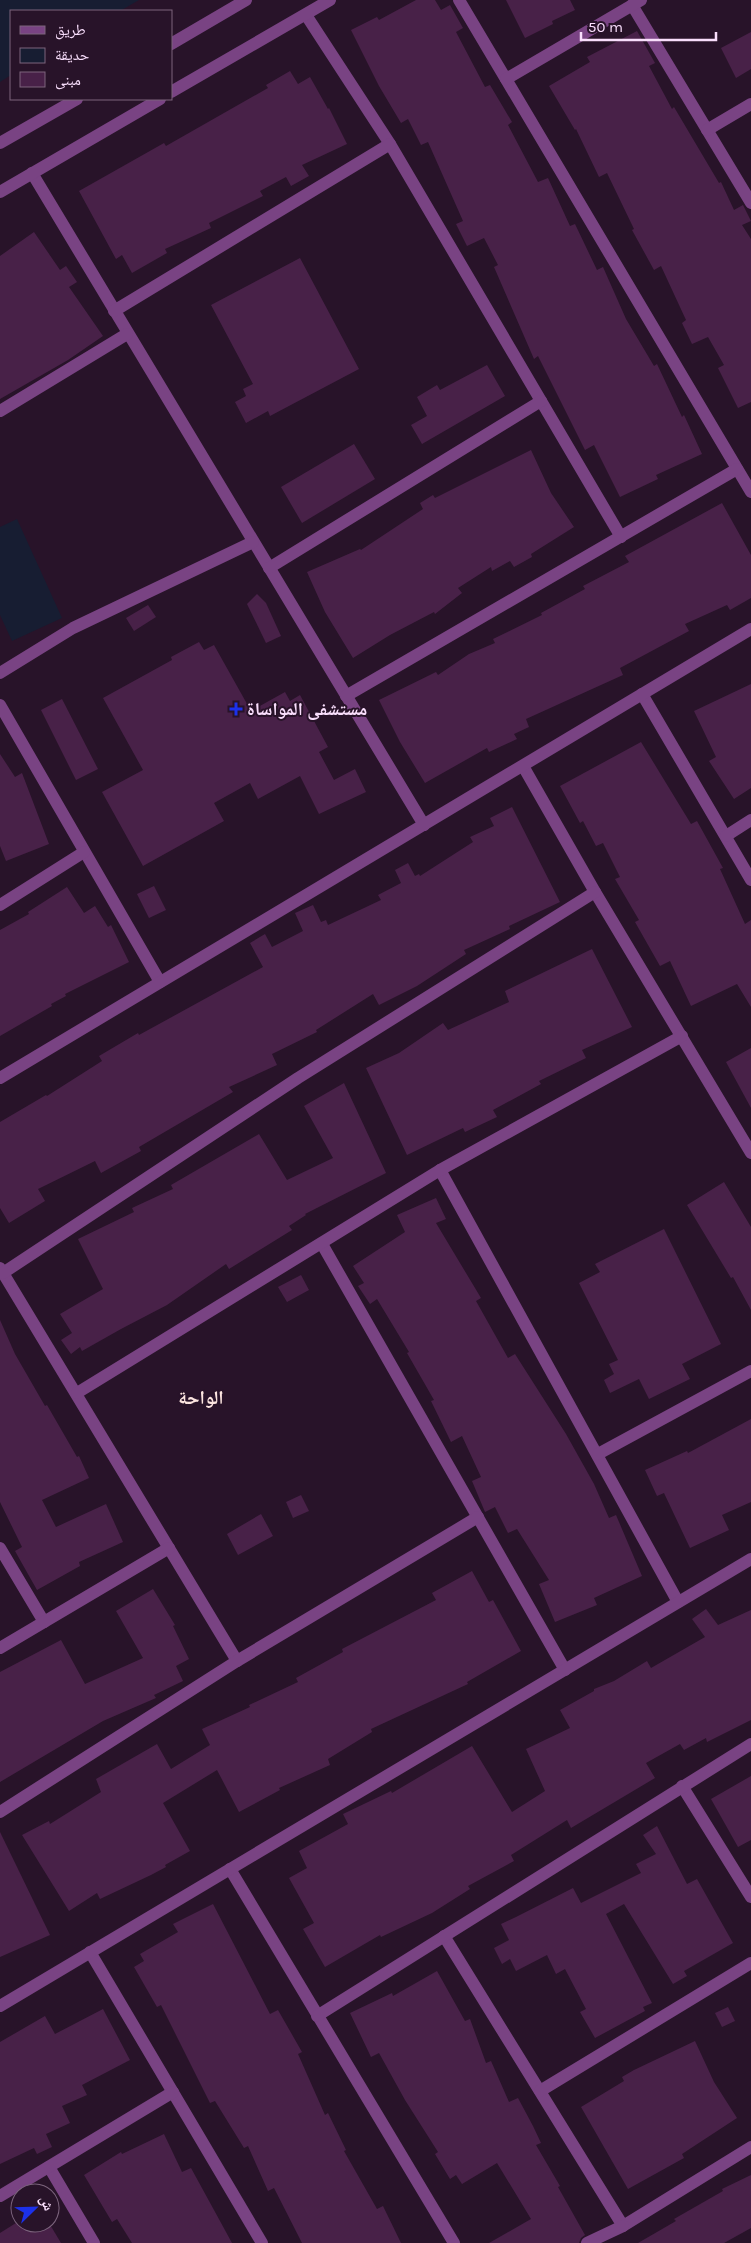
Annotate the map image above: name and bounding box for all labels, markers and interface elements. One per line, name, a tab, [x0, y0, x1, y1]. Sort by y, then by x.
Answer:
legend	[10, 10, 172, 100]
scale bar	[581, 10, 716, 42]
text: 50 m	[588, 18, 623, 36]
text: طريق	[55, 21, 86, 40]
text: حديقة	[55, 46, 90, 64]
text: مبنى	[55, 71, 81, 90]
place label: مستشفى المواساة	[247, 698, 367, 720]
marker: مستشفى المواساة	[229, 702, 243, 716]
district label: الواحة	[178, 1387, 224, 1409]
north arrow	[10, 2183, 60, 2233]
text: ش	[36, 2193, 57, 2213]

